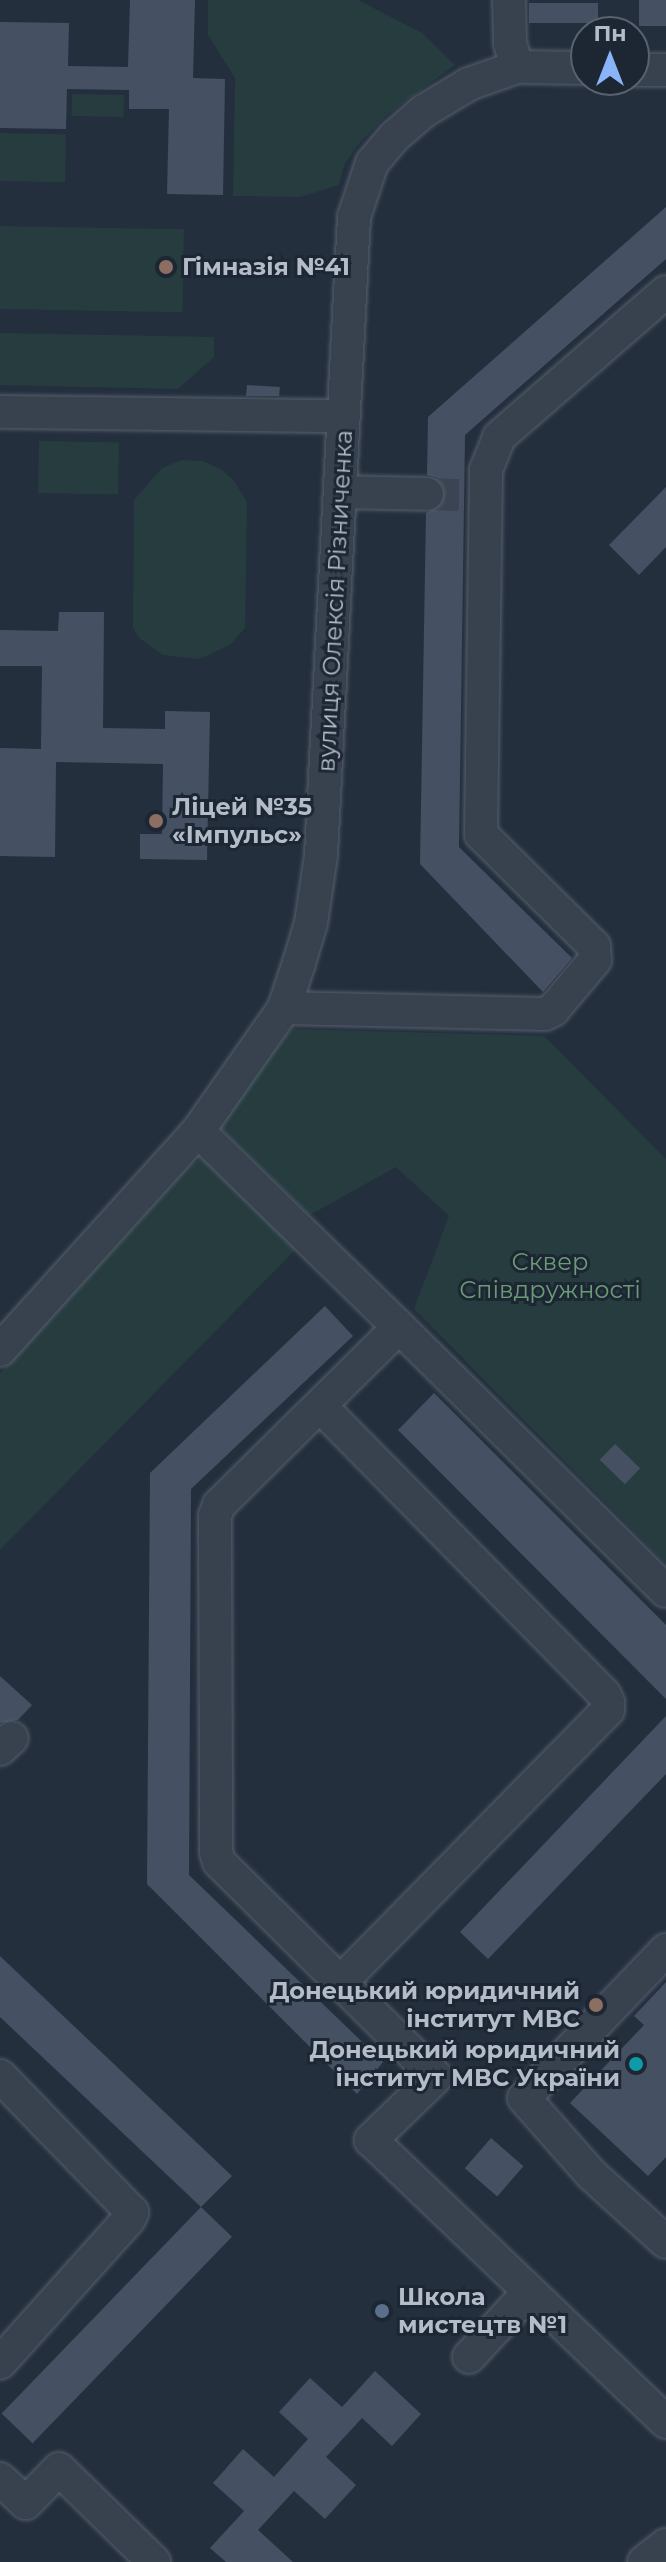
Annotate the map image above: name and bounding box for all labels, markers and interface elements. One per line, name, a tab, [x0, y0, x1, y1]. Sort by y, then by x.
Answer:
north arrow	[570, 16, 650, 96]
text: Пн	[593, 20, 627, 47]
place label: Гімназія №41	[182, 253, 350, 281]
marker: Гімназія №41	[157, 258, 175, 276]
street label: вулиця Олексія Різниченка	[312, 429, 358, 773]
place label: Ліцей №35 «Імпульс»	[172, 793, 312, 849]
marker: Ліцей №35 «Імпульс»	[147, 812, 165, 830]
park label: Сквер Співдружності	[459, 1248, 641, 1304]
place label: Донецький юридичний інститут МВС	[270, 1977, 580, 2033]
marker: Донецький юридичний інститут МВС	[587, 1996, 605, 2014]
place label: Донецький юридичний інститут МВС України	[310, 2036, 620, 2092]
marker: Донецький юридичний інститут МВС України	[627, 2055, 645, 2073]
place label: Школа мистецтв №1	[398, 2283, 567, 2339]
marker: Школа мистецтв №1	[373, 2302, 391, 2320]

